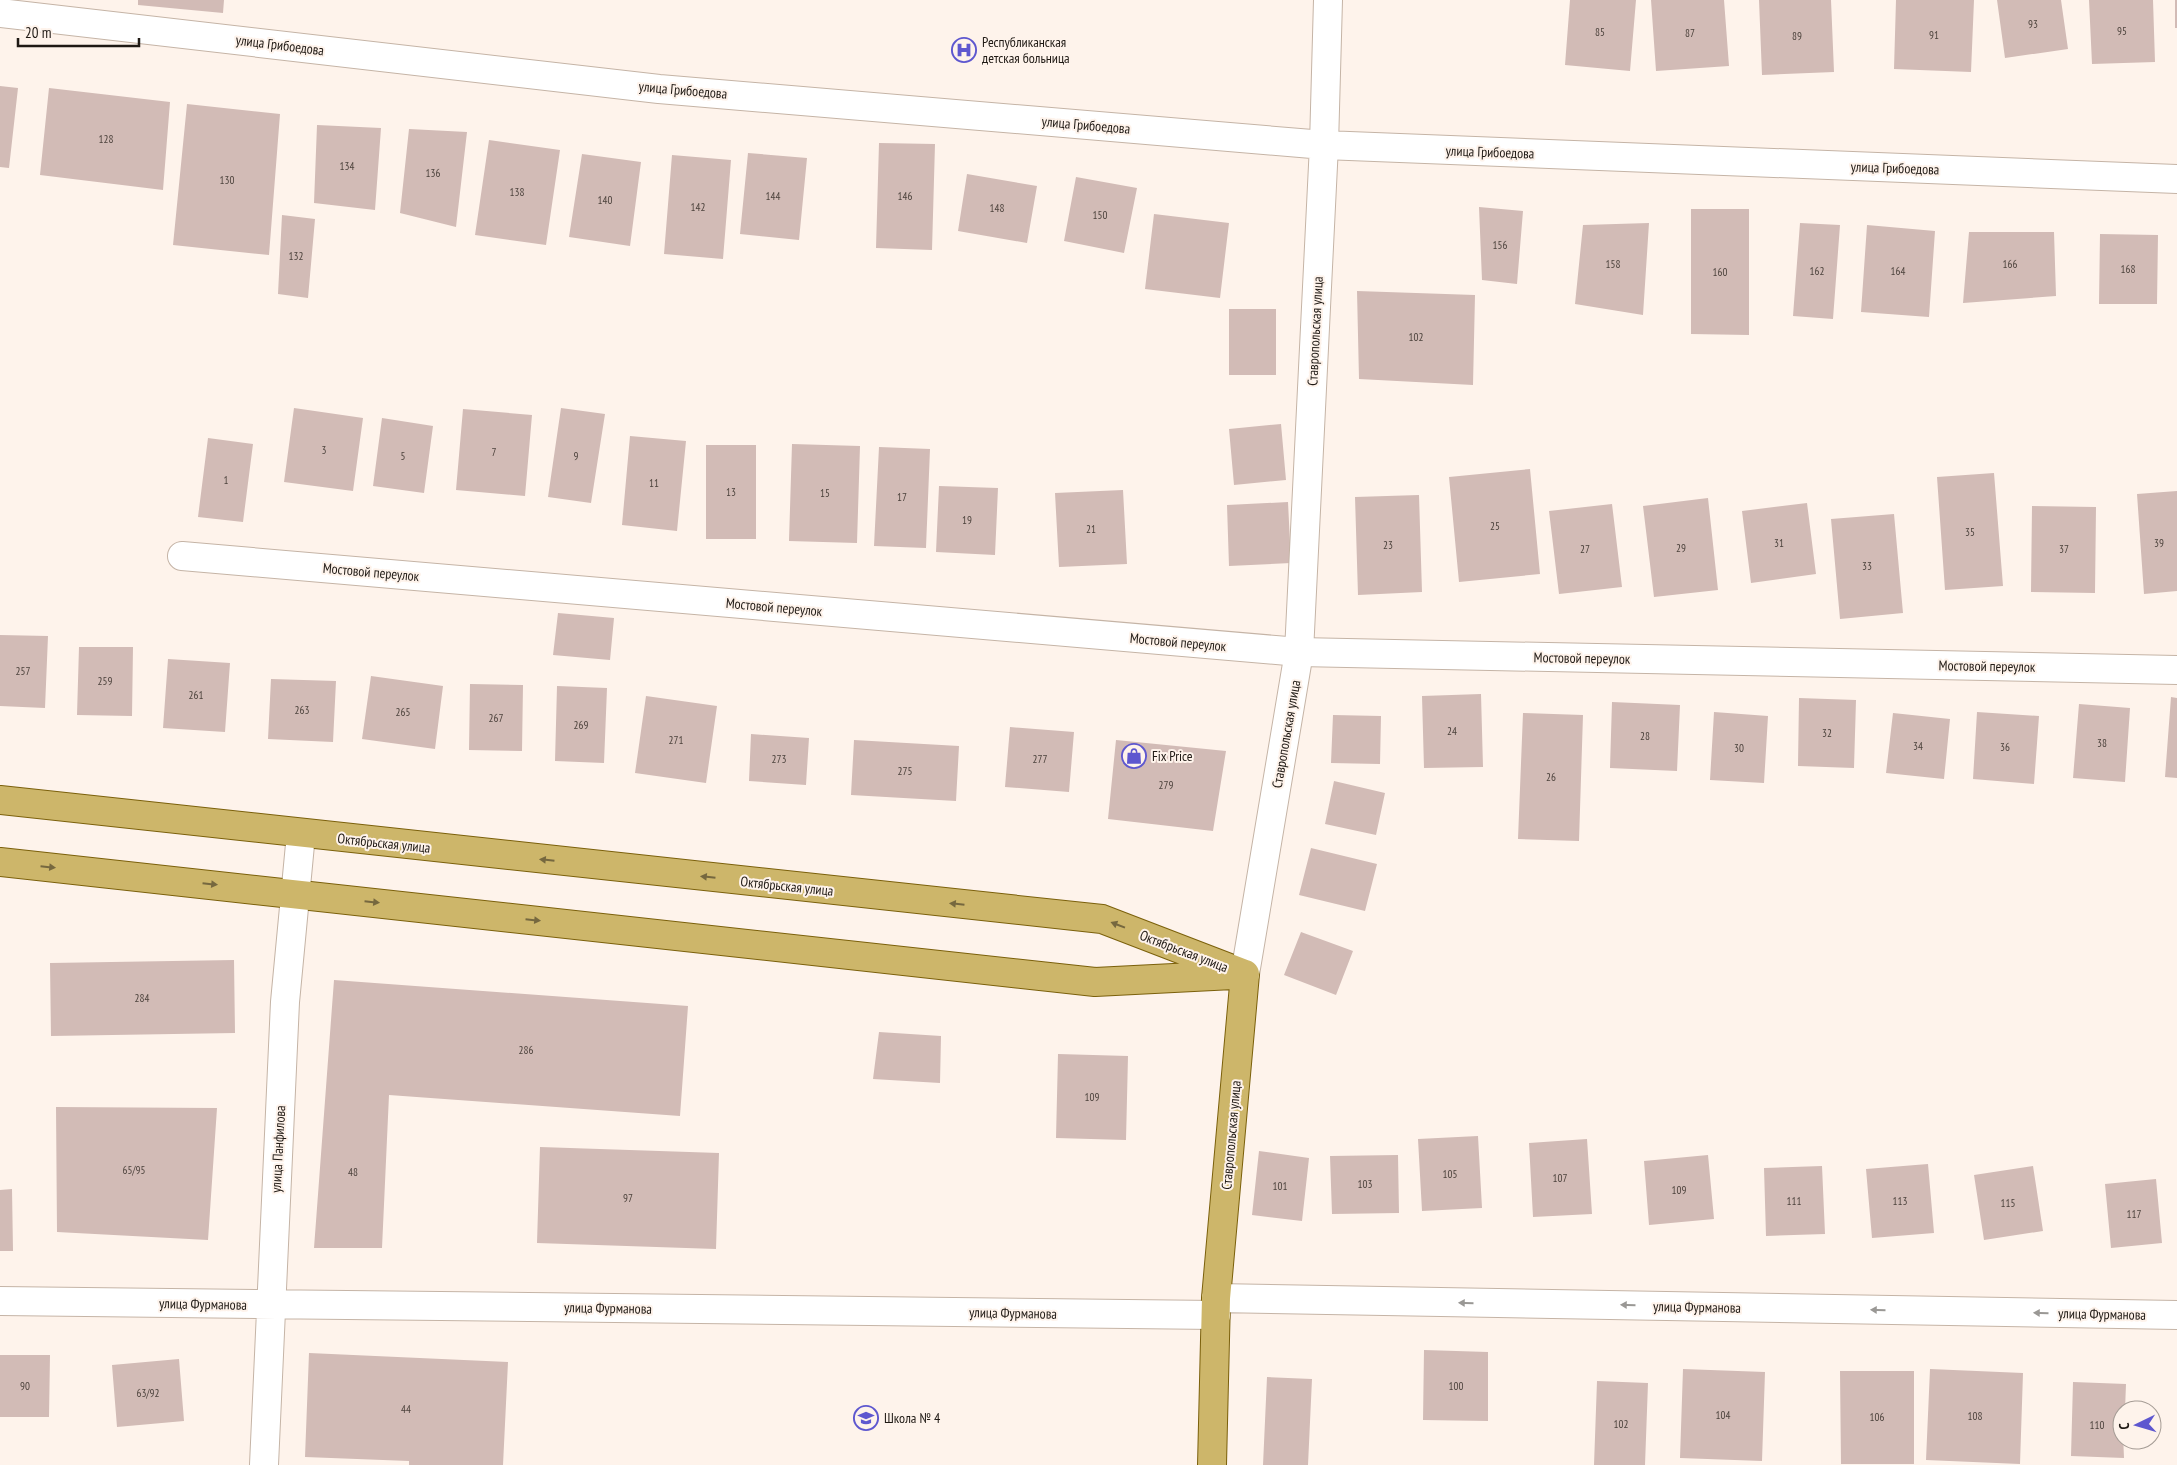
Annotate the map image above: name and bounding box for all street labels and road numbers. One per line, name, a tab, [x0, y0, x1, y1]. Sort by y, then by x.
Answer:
street label: улица Грибоедова	[235, 31, 325, 59]
street label: улица Грибоедова	[638, 77, 728, 103]
street label: улица Грибоедова	[1041, 112, 1131, 138]
street label: улица Грибоедова	[1445, 141, 1535, 163]
street label: улица Грибоедова	[1850, 157, 1940, 179]
street label: Ставропольская улица	[1303, 276, 1327, 386]
street label: Мостовой переулок	[322, 559, 421, 585]
street label: Мостовой переулок	[725, 594, 824, 620]
street label: Мостовой переулок	[1129, 629, 1228, 655]
street label: Мостовой переулок	[1533, 648, 1631, 668]
street label: Мостовой переулок	[1938, 656, 2036, 676]
street label: Ставропольская улица	[1268, 679, 1304, 789]
street label: Октябрьская улица	[337, 829, 431, 857]
street label: Октябрьская улица	[740, 872, 834, 900]
street label: Октябрьская улица	[1137, 926, 1231, 976]
street label: Ставропольская улица	[1217, 1080, 1245, 1190]
street label: улица Панфилова	[267, 1105, 289, 1193]
street label: улица Фурманова	[159, 1294, 247, 1314]
street label: улица Фурманова	[1653, 1297, 1741, 1317]
street label: улица Фурманова	[564, 1298, 652, 1318]
street label: улица Фурманова	[969, 1303, 1057, 1323]
street label: улица Фурманова	[2058, 1304, 2146, 1324]

